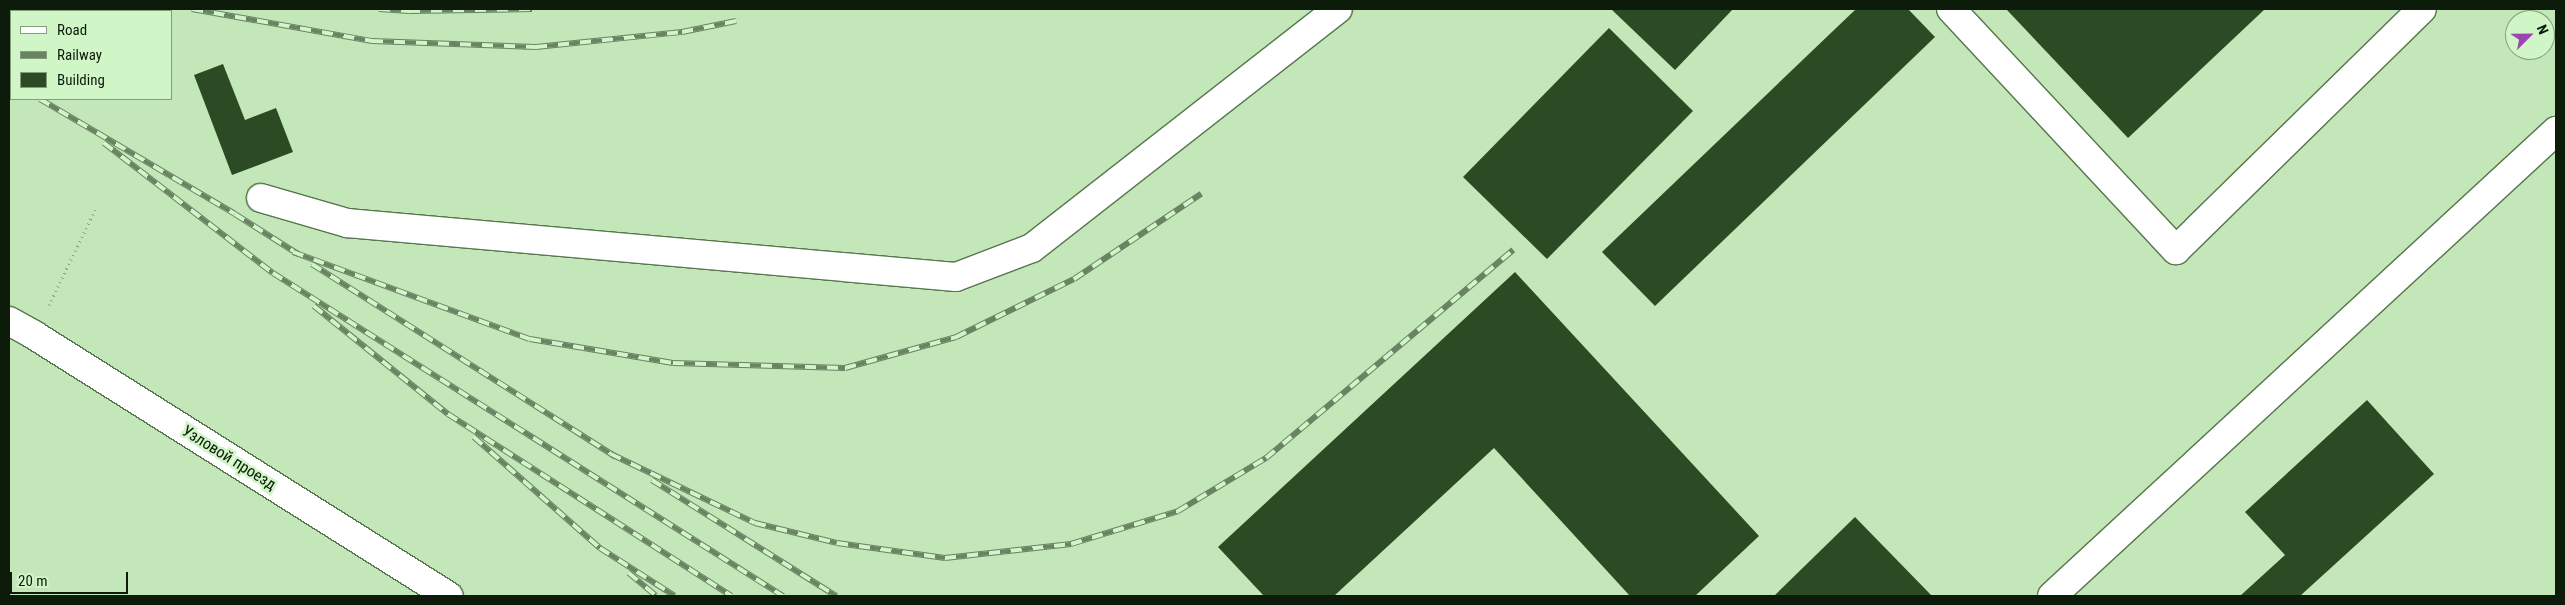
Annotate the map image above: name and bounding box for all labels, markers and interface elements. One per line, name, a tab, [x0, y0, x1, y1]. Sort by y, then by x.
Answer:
legend	[10, 10, 172, 100]
north arrow	[2505, 10, 2555, 60]
text: Road	[57, 21, 87, 39]
text: N	[2534, 22, 2552, 37]
text: Railway	[57, 46, 102, 64]
text: Building	[57, 71, 105, 89]
street label: Узловой проезд	[179, 422, 279, 494]
scale bar	[12, 562, 130, 594]
text: 20 m	[18, 572, 48, 590]

